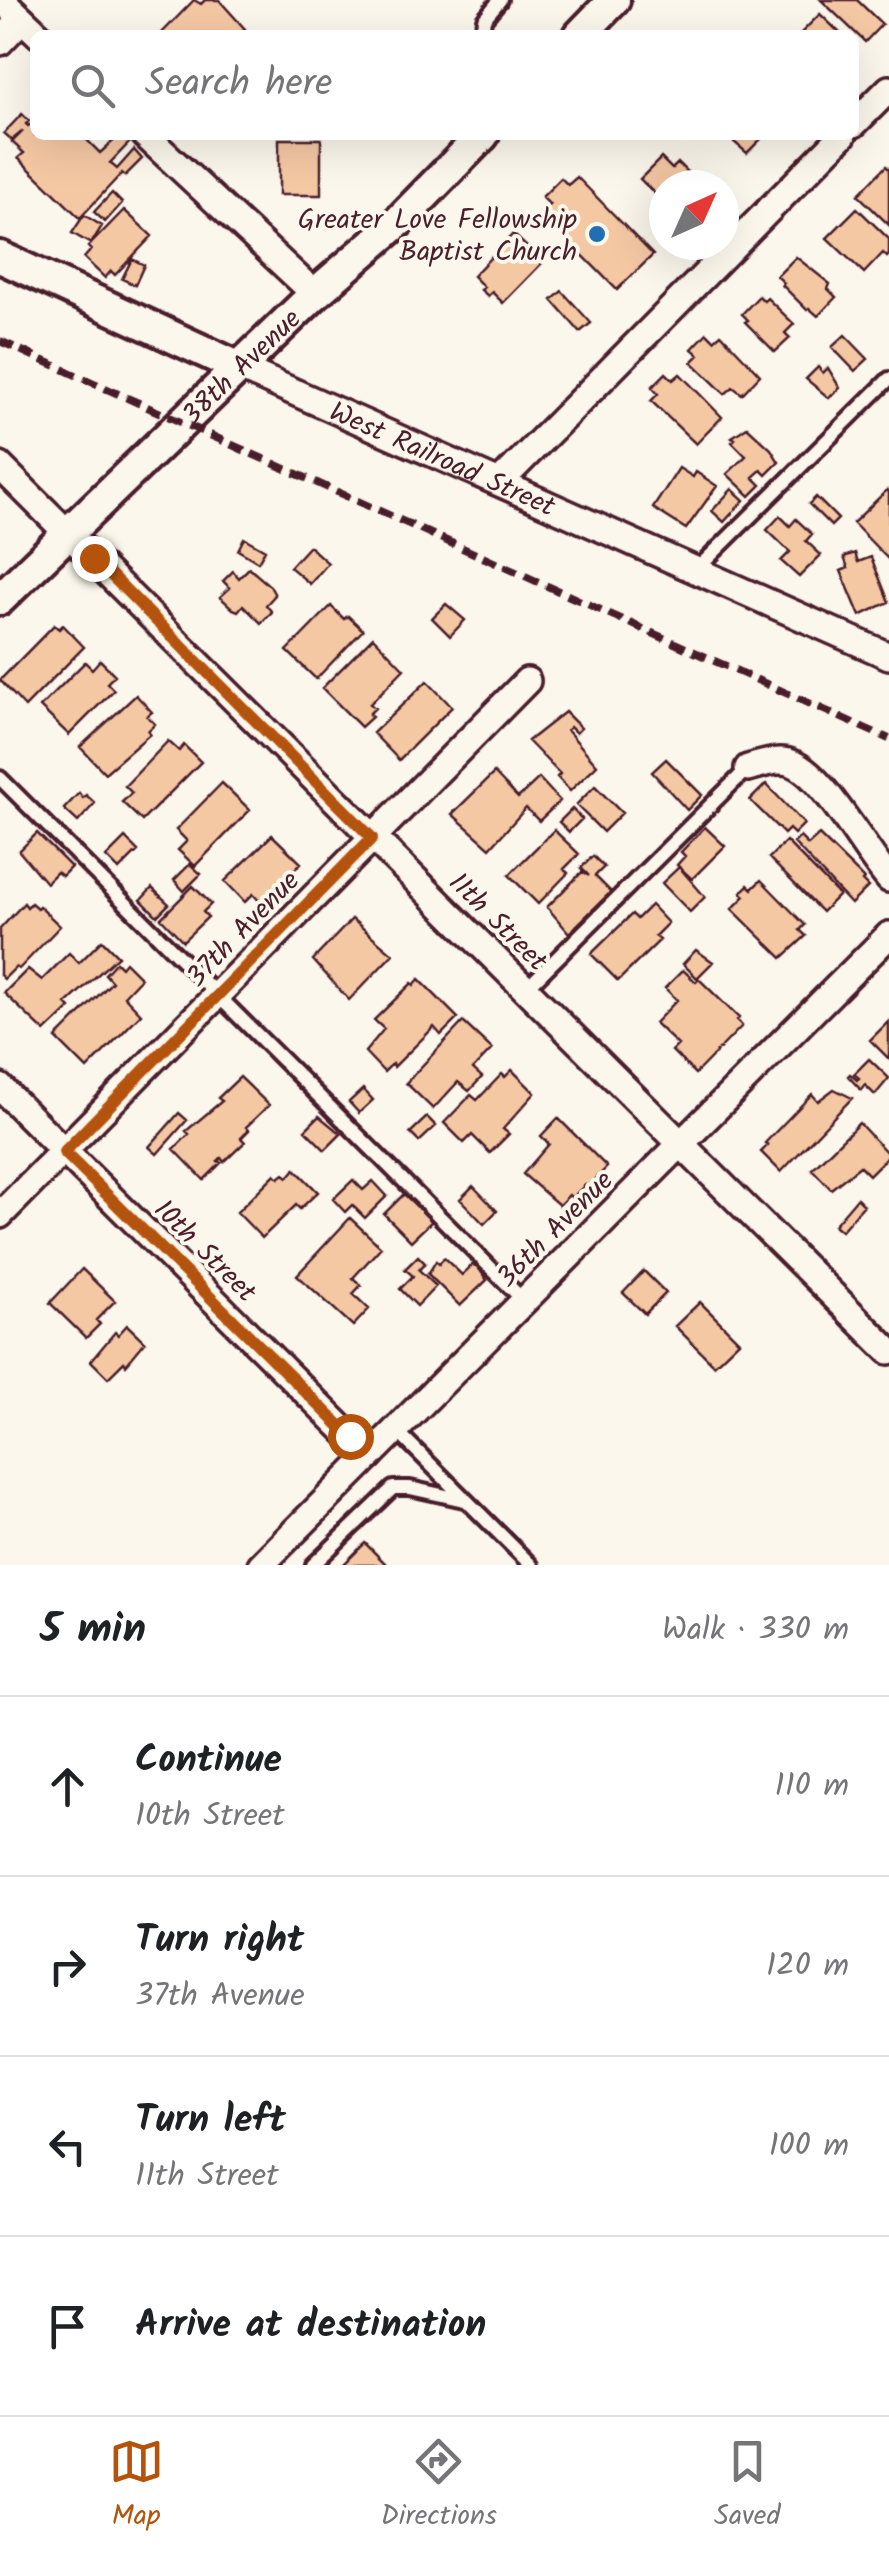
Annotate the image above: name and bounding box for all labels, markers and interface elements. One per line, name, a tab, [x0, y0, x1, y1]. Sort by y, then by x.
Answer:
search box	[30, 30, 859, 140]
text: Search here	[145, 55, 332, 115]
icon: search	[65, 58, 120, 113]
north arrow	[649, 170, 739, 260]
place label: Greater Love Fellowship Baptist Church	[298, 198, 577, 275]
marker: Greater Love Fellowship Baptist Church	[586, 223, 608, 245]
street label: 38th Avenue	[172, 298, 313, 437]
street label: West Railroad Street	[322, 390, 563, 531]
route end	[72, 536, 118, 582]
street label: 37th Avenue	[176, 860, 312, 999]
street label: 11th Street	[437, 862, 558, 984]
street label: 36th Avenue	[486, 1160, 625, 1299]
street label: 10th Street	[142, 1190, 267, 1315]
route start	[328, 1414, 374, 1460]
text: 5 min	[40, 1597, 146, 1664]
text: Walk · 330 m	[662, 1605, 849, 1656]
text: Continue	[135, 1731, 282, 1791]
icon: ahead	[40, 1759, 95, 1814]
text: 110 m	[775, 1761, 849, 1812]
text: 10th Street	[135, 1791, 285, 1842]
text: Turn right	[135, 1911, 304, 1971]
icon: right	[40, 1939, 95, 1994]
text: 120 m	[766, 1941, 849, 1992]
text: 37th Avenue	[135, 1971, 305, 2022]
text: Turn left	[135, 2091, 286, 2151]
icon: left	[40, 2119, 95, 2174]
text: 100 m	[769, 2121, 849, 2172]
text: 11th Street	[135, 2151, 279, 2202]
text: Arrive at destination	[135, 2296, 486, 2356]
icon: arrive	[40, 2299, 95, 2354]
tab: Map	[109, 2434, 164, 2539]
tab: Directions	[381, 2434, 497, 2539]
tab: Saved	[714, 2434, 780, 2539]

